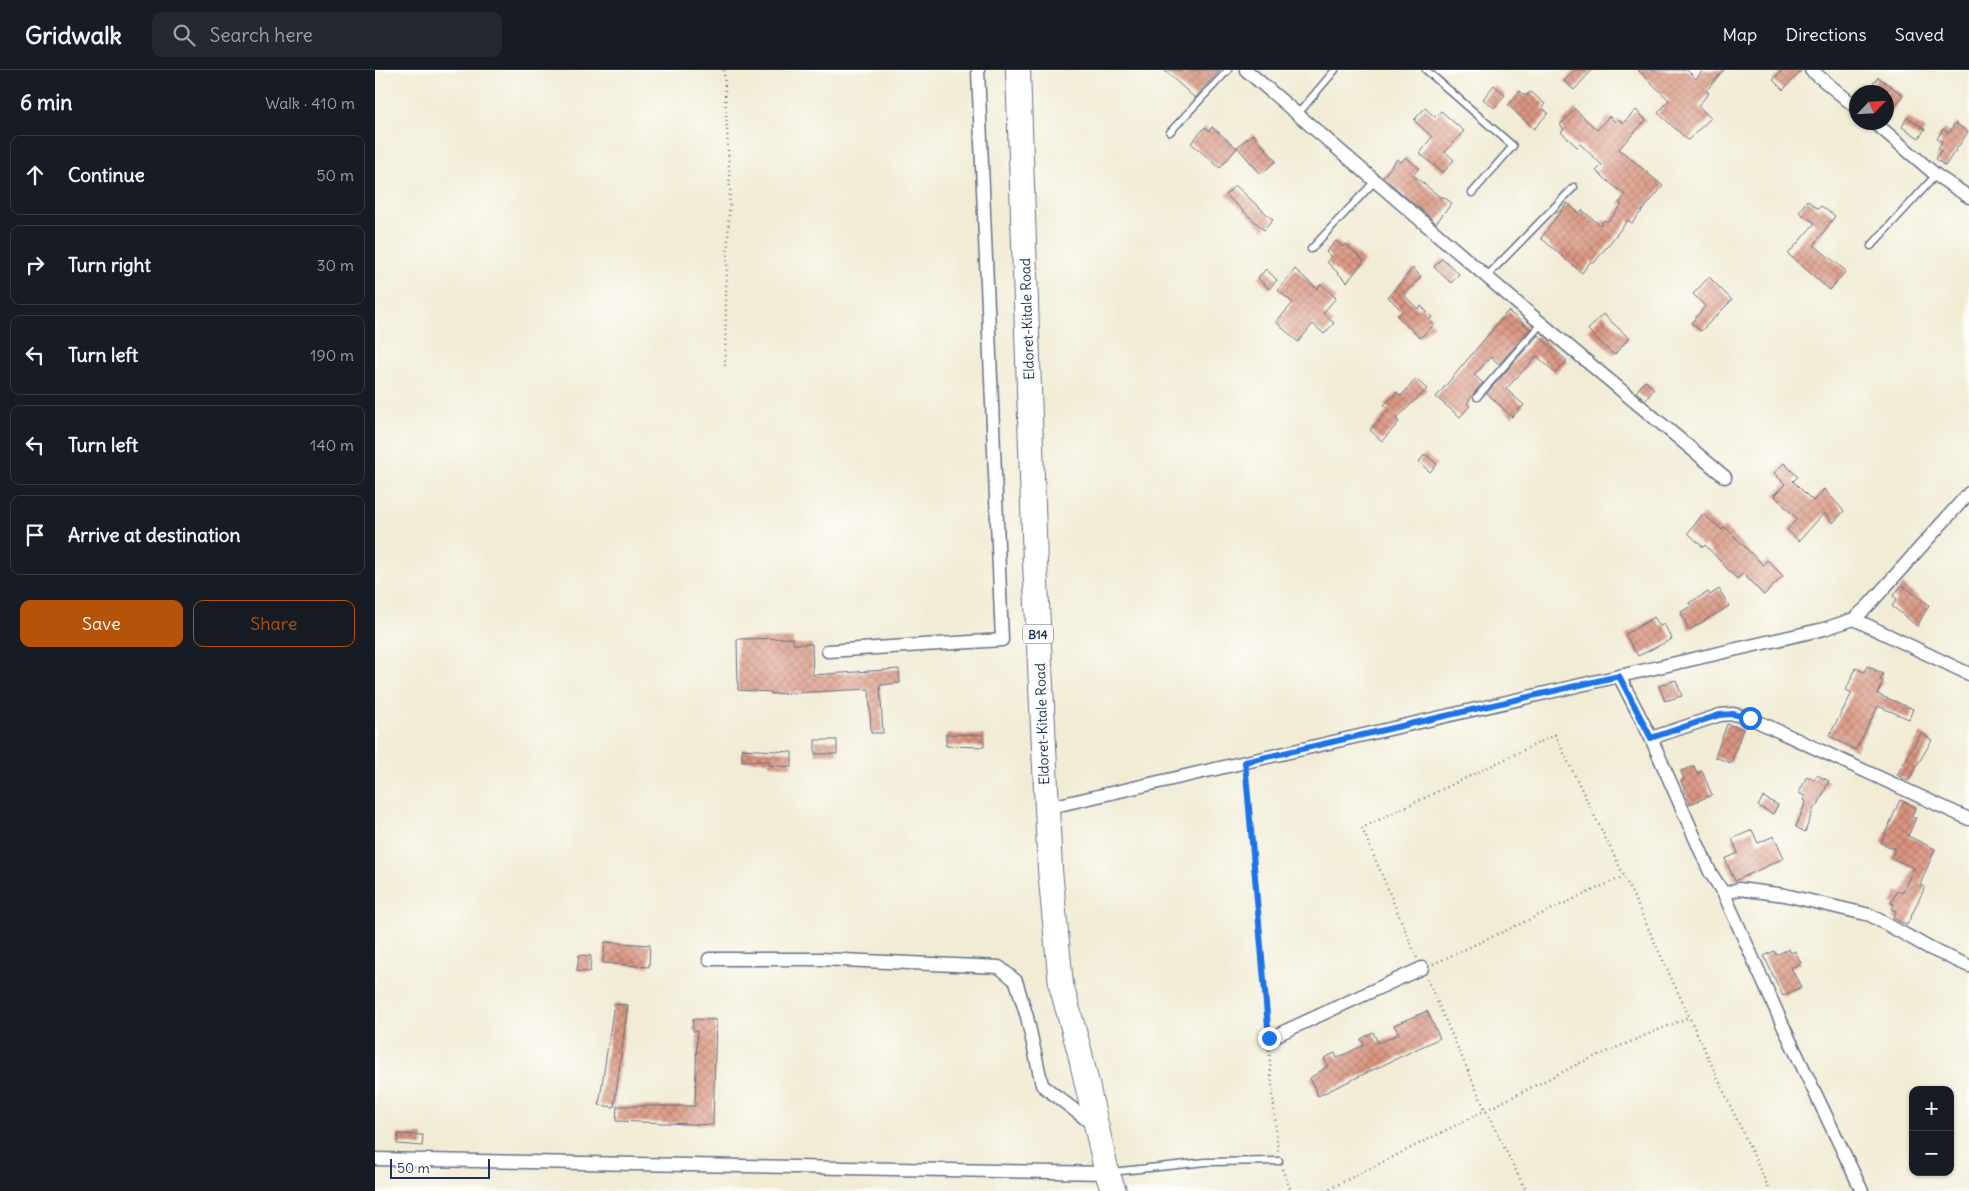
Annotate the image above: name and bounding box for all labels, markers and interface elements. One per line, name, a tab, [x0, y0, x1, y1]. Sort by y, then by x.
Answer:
search box	[152, 12, 502, 57]
text: Gridwalk	[25, 20, 122, 50]
icon: search	[170, 21, 198, 49]
text: Search here	[210, 23, 313, 47]
text: Map	[1722, 23, 1757, 46]
text: Directions	[1785, 23, 1867, 46]
text: Saved	[1895, 23, 1944, 46]
north arrow	[1849, 85, 1894, 130]
text: 6 min	[20, 89, 72, 116]
text: Walk · 410 m	[265, 93, 355, 113]
icon: ahead	[21, 161, 49, 189]
text: Continue	[68, 163, 145, 187]
text: 50 m	[316, 165, 354, 185]
icon: right	[21, 251, 49, 279]
text: Turn right	[68, 253, 151, 277]
text: 30 m	[317, 255, 354, 275]
street label: Eldoret-Kitale Road	[1016, 258, 1038, 380]
icon: left	[21, 341, 49, 369]
text: Turn left	[68, 343, 138, 367]
text: 190 m	[310, 345, 354, 365]
icon: left	[21, 431, 49, 459]
text: Turn left	[68, 433, 138, 457]
text: 140 m	[310, 435, 354, 455]
icon: arrive	[21, 521, 49, 549]
text: Arrive at destination	[68, 523, 241, 547]
button: Save	[20, 600, 183, 647]
button: Share	[193, 600, 355, 647]
road number: B14	[1023, 624, 1053, 644]
street label: Eldoret-Kitale Road	[1031, 663, 1053, 785]
route start	[1739, 707, 1762, 730]
route end	[1258, 1027, 1281, 1050]
map controls	[1909, 1086, 1954, 1176]
button: +	[1909, 1086, 1954, 1131]
button: −	[1909, 1131, 1954, 1176]
scale bar	[390, 1156, 490, 1179]
text: 50 m	[397, 1159, 430, 1177]

